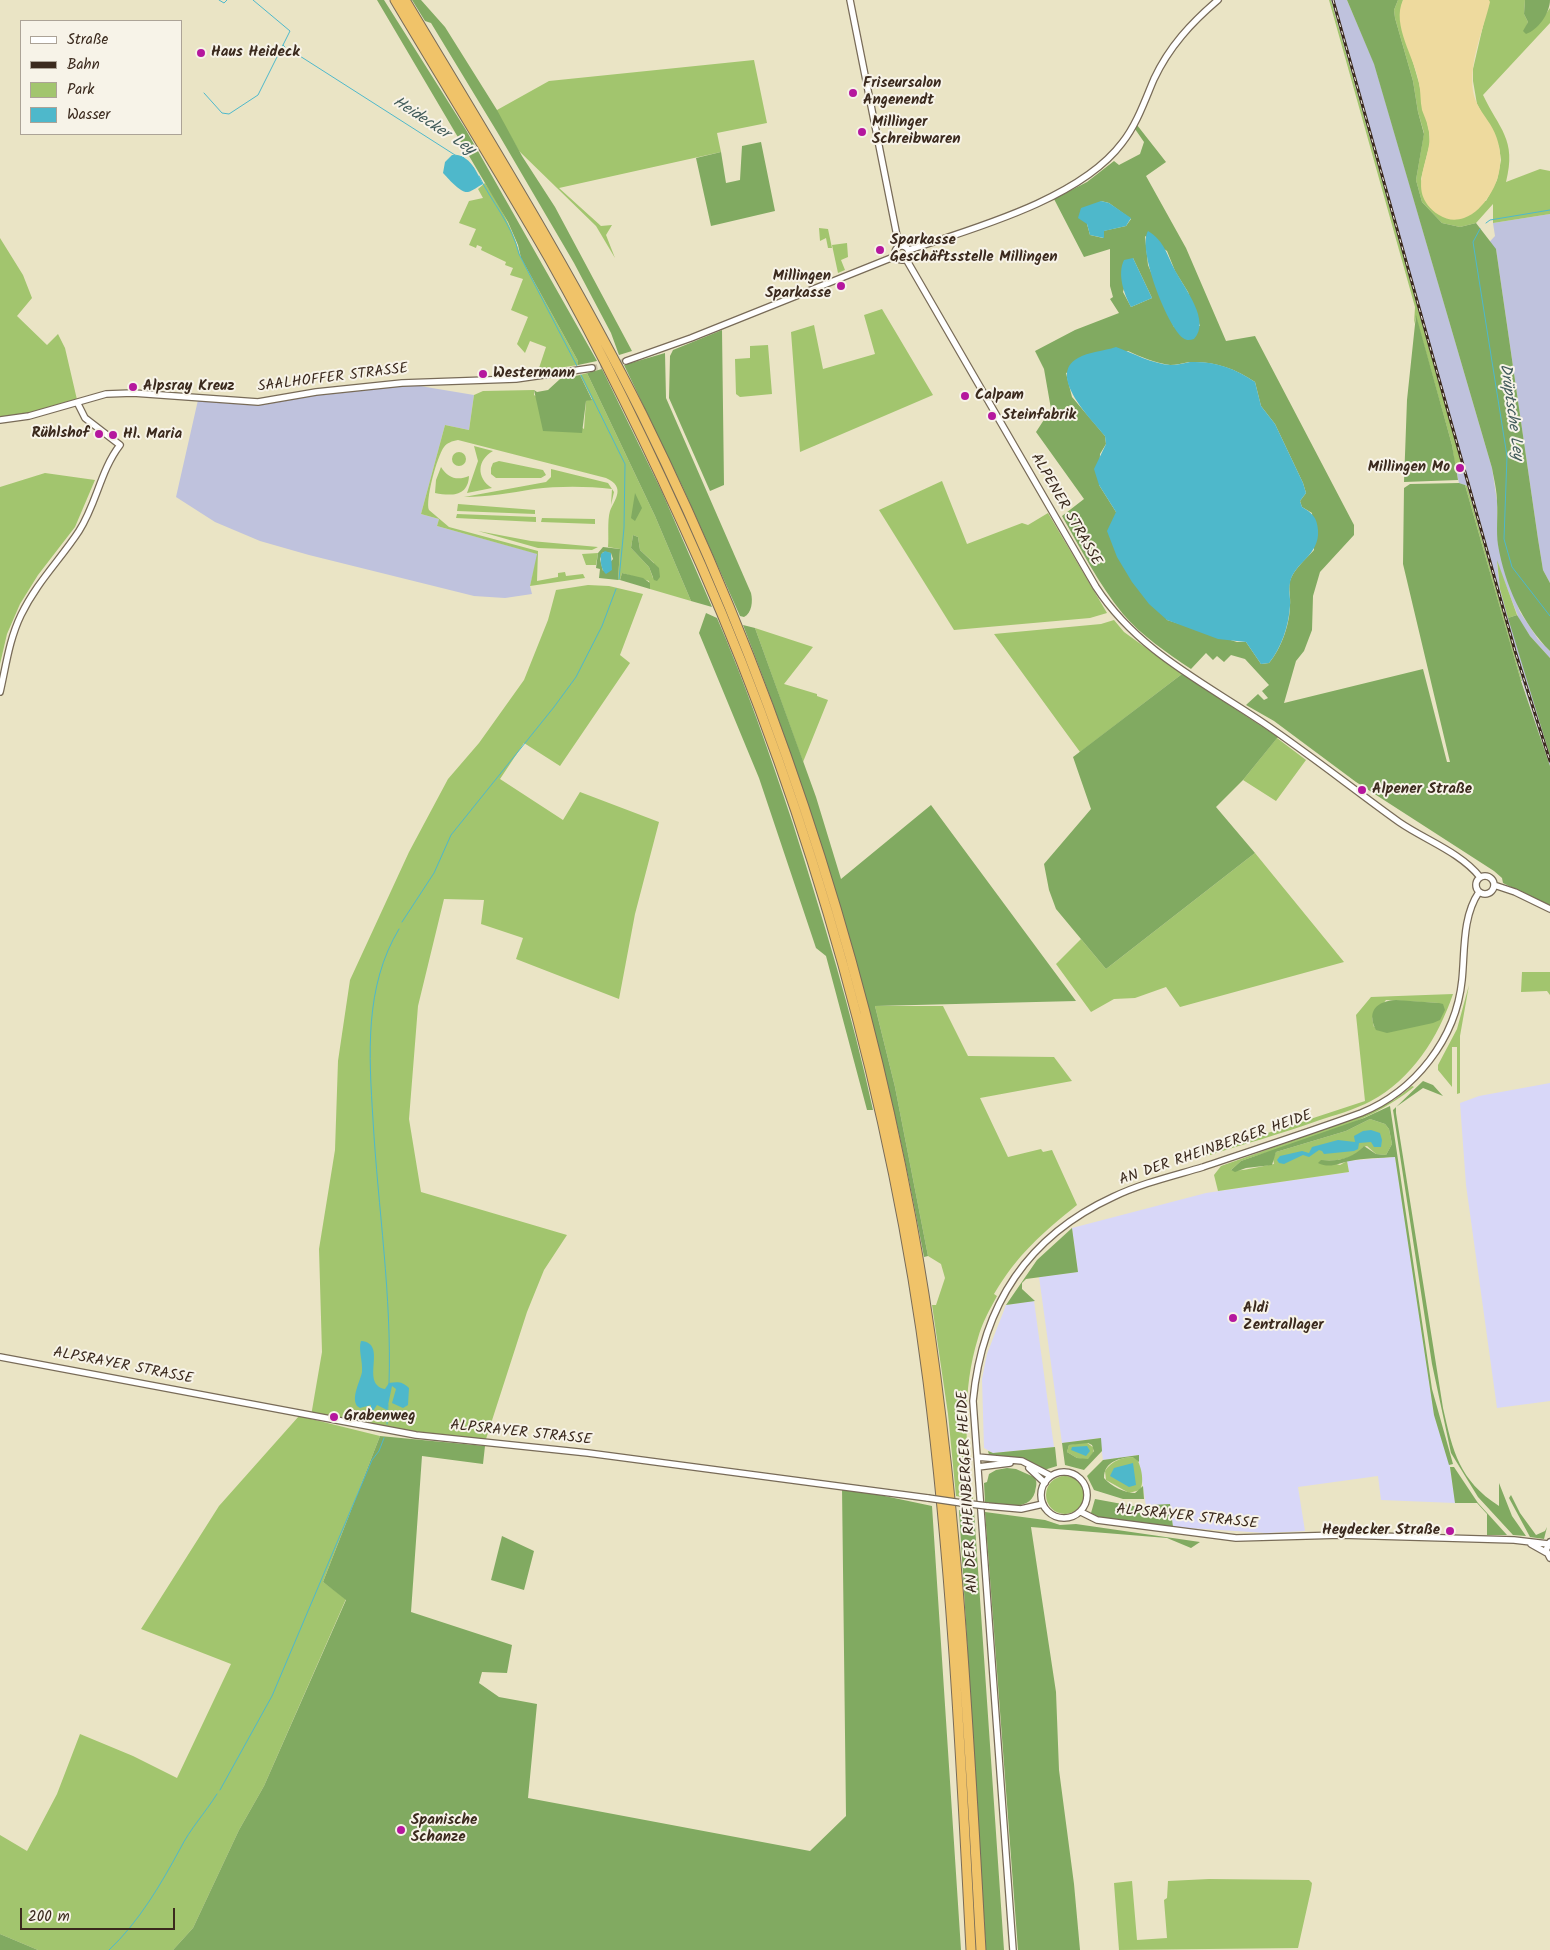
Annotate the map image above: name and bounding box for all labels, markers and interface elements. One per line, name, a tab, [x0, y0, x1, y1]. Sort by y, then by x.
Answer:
legend	[20, 20, 182, 135]
text: Straße	[67, 28, 108, 52]
place label: Haus Heideck	[211, 44, 300, 62]
marker: Haus Heideck	[195, 47, 207, 59]
text: Bahn	[67, 53, 100, 77]
place label: Friseursalon Angenendt	[863, 75, 941, 110]
text: Park	[67, 78, 94, 102]
marker: Friseursalon Angenendt	[847, 87, 859, 99]
water label: Heidecker Ley	[388, 93, 478, 161]
text: Wasser	[67, 103, 110, 127]
place label: Millinger Schreibwaren	[872, 114, 961, 149]
marker: Millinger Schreibwaren	[856, 126, 868, 138]
place label: Sparkasse Geschäftsstelle Millingen	[890, 232, 1058, 267]
marker: Sparkasse Geschäftsstelle Millingen	[874, 244, 886, 256]
place label: Millingen Sparkasse	[765, 268, 831, 303]
marker: Millingen Sparkasse	[835, 280, 847, 292]
street label: SAALHOFFER STRASSE	[257, 361, 409, 397]
water label: Drüptsche Ley	[1494, 363, 1526, 461]
place label: Westermann	[493, 365, 575, 383]
marker: Westermann	[477, 368, 489, 380]
place label: Alpsray Kreuz	[143, 378, 234, 396]
marker: Alpsray Kreuz	[127, 381, 139, 393]
place label: Calpam	[975, 387, 1024, 405]
marker: Calpam	[959, 390, 971, 402]
place label: Steinfabrik	[1002, 407, 1076, 425]
marker: Steinfabrik	[986, 410, 998, 422]
place label: Rühlshof	[32, 425, 89, 443]
place label: Hl. Maria	[123, 426, 182, 444]
marker: Rühlshof	[93, 428, 105, 440]
marker: Hl. Maria	[107, 429, 119, 441]
street label: ALPENER STRASSE	[1026, 451, 1104, 569]
place label: Millingen Mo	[1368, 459, 1450, 477]
marker: Millingen Mo	[1454, 462, 1466, 474]
place label: Alpener Straße	[1372, 781, 1472, 799]
marker: Alpener Straße	[1356, 784, 1368, 796]
street label: AN DER RHEINBERGER HEIDE	[1117, 1108, 1315, 1190]
place label: Aldi Zentrallager	[1243, 1300, 1324, 1335]
marker: Aldi Zentrallager	[1227, 1312, 1239, 1324]
street label: ALPSRAYER STRASSE	[52, 1345, 194, 1389]
street label: AN DER RHEINBERGER HEIDE	[955, 1390, 983, 1594]
place label: Grabenweg	[344, 1408, 415, 1426]
marker: Grabenweg	[328, 1411, 340, 1423]
street label: ALPSRAYER STRASSE	[449, 1418, 593, 1450]
street label: ALPSRAYER STRASSE	[1115, 1502, 1259, 1534]
place label: Heydecker Straße	[1322, 1522, 1440, 1540]
marker: Heydecker Straße	[1444, 1525, 1456, 1537]
place label: Spanische Schanze	[411, 1812, 477, 1847]
marker: Spanische Schanze	[395, 1824, 407, 1836]
scale bar	[22, 1898, 178, 1930]
text: 200 m	[28, 1905, 70, 1929]

